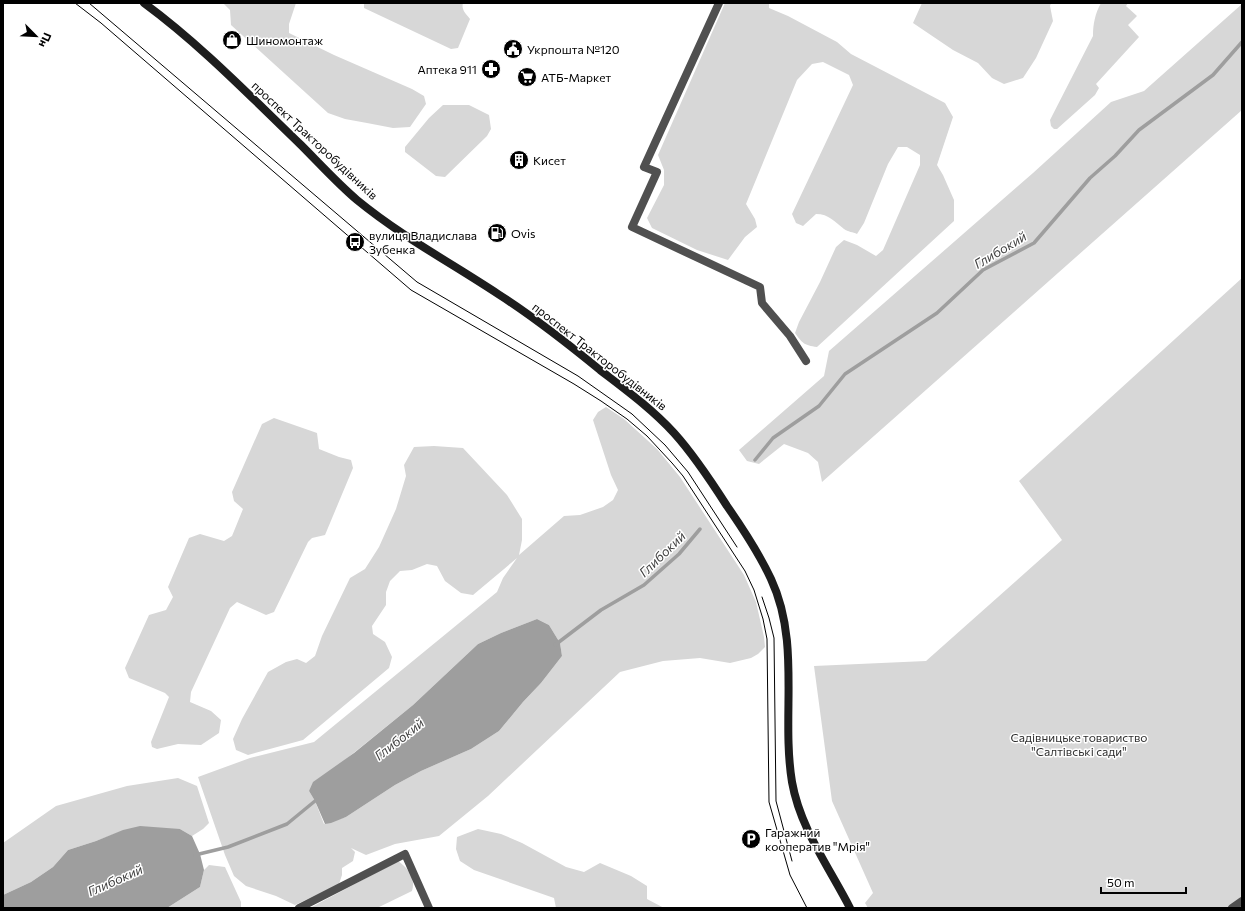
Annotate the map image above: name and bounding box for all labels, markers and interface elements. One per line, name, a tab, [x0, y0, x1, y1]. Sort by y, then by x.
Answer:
north arrow	[16, 16, 56, 56]
shop icon: Шиномонтаж	[221, 29, 243, 51]
text: Пн	[37, 31, 54, 50]
place label: Шиномонтаж	[246, 33, 324, 47]
public building icon: Укрпошта №120	[502, 38, 524, 60]
place label: Укрпошта №120	[527, 42, 620, 56]
pharmacy icon: Аптека 911	[480, 58, 502, 80]
place label: Аптека 911	[418, 62, 477, 76]
supermarket icon: АТБ-Маркет	[516, 66, 538, 88]
place label: АТБ-Маркет	[541, 70, 612, 84]
street label: проспект Тракторобудівників	[249, 78, 381, 202]
building icon: Кисет	[508, 149, 530, 171]
place label: Кисет	[533, 153, 566, 167]
fuel station icon: Ovis	[486, 222, 508, 244]
place label: Ovis	[511, 226, 536, 240]
place label: вулиця Владислава Зубенка	[369, 228, 477, 256]
water label: Глибокий	[971, 228, 1030, 272]
bus stop icon: вулиця Владислава Зубенка	[344, 231, 366, 253]
street label: проспект Тракторобудівників	[530, 299, 670, 413]
water label: Глибокий	[635, 528, 689, 580]
water label: Глибокий	[371, 714, 427, 763]
park label: Садівницьке товариство "Салтівські сади"	[1011, 730, 1147, 758]
place label: Гаражний кооператив "Мрія"	[765, 825, 870, 853]
parking icon: Гаражний кооператив "Мрія"	[740, 828, 762, 850]
water label: Глибокий	[85, 861, 145, 899]
scale bar	[1101, 869, 1186, 895]
text: 50 m	[1107, 875, 1135, 889]

